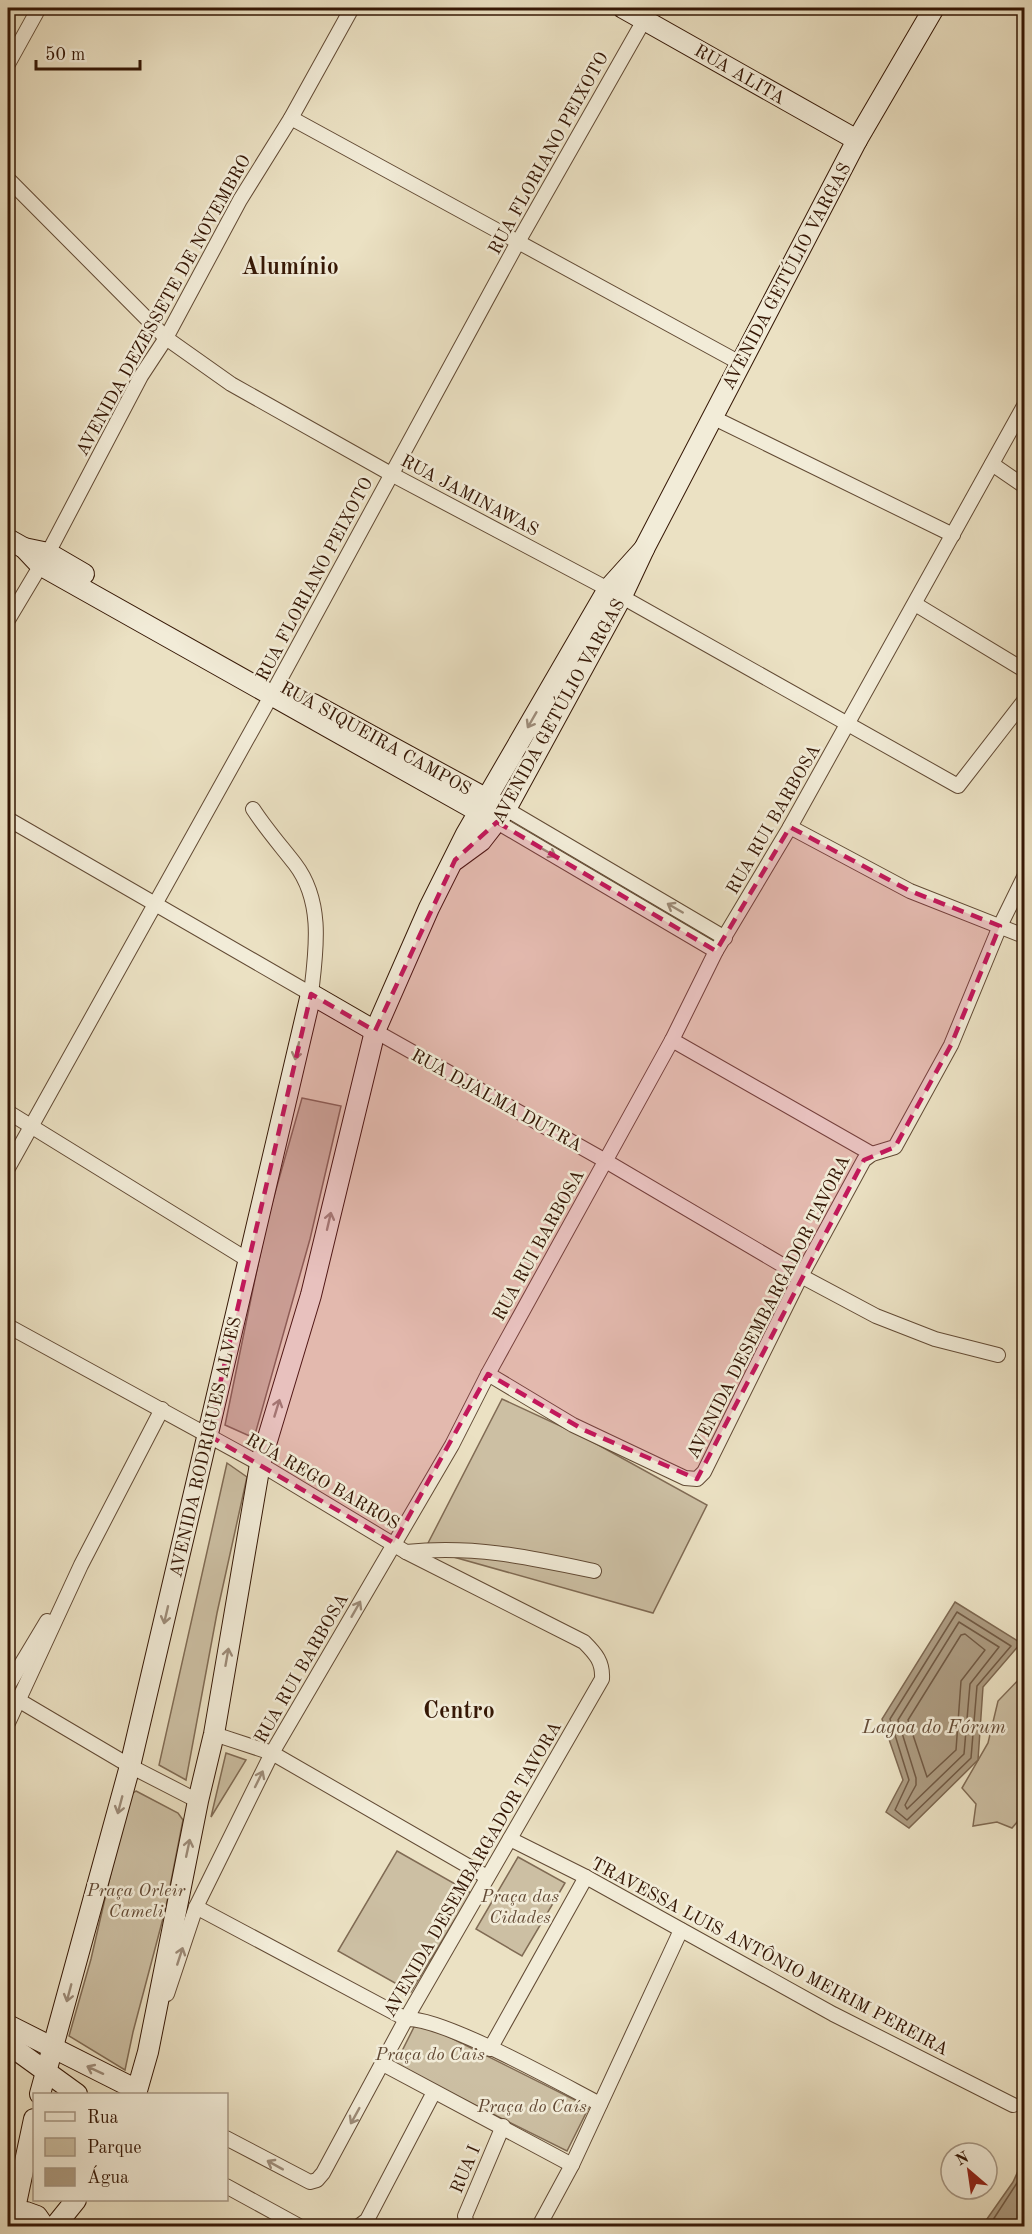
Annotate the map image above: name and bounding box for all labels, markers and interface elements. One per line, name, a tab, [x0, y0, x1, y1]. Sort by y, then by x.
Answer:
scale bar	[36, 33, 140, 71]
street label: RUA ALITA	[691, 42, 788, 108]
text: 50 m	[45, 46, 85, 64]
street label: RUA FLORIANO PEIXOTO	[486, 49, 612, 258]
street label: AVENIDA DEZESSETE DE NOVEMBRO	[73, 152, 254, 459]
street label: AVENIDA GETÚLIO VARGAS	[715, 158, 854, 393]
district label: Alumínio	[241, 256, 339, 280]
street label: RUA JAMINAWAS	[398, 452, 542, 540]
street label: RUA FLORIANO PEIXOTO	[253, 474, 376, 684]
street label: AVENIDA GETÚLIO VARGAS	[485, 594, 628, 827]
street label: RUA SIQUEIRA CAMPOS	[277, 679, 474, 799]
one-way arrow	[526, 711, 538, 728]
street label: RUA RUI BARBOSA	[724, 741, 824, 897]
one-way arrow	[538, 847, 556, 858]
one-way arrow	[667, 902, 684, 914]
one-way arrow	[291, 1041, 303, 1060]
street label: RUA DJALMA DUTRA	[408, 1046, 585, 1156]
street label: AVENIDA DESEMBARGADOR TAVORA	[684, 1153, 854, 1462]
street label: RUA RUI BARBOSA	[490, 1167, 588, 1324]
one-way arrow	[324, 1212, 336, 1231]
street label: AVENIDA RODRIGUES ALVES	[167, 1315, 245, 1579]
one-way arrow	[272, 1399, 283, 1418]
street label: RUA REGO BARROS	[243, 1431, 402, 1533]
street label: RUA RUI BARBOSA	[252, 1590, 352, 1746]
one-way arrow	[350, 1601, 362, 1618]
one-way arrow	[159, 1605, 171, 1624]
one-way arrow	[222, 1648, 233, 1667]
district label: Centro	[423, 1700, 495, 1724]
street label: AVENIDA DESEMBARGADOR TAVORA	[381, 1718, 565, 2020]
water label: Lagoa do Fórum	[861, 1718, 1006, 1738]
one-way arrow	[254, 1770, 266, 1788]
one-way arrow	[114, 1795, 125, 1814]
one-way arrow	[183, 1838, 194, 1858]
street label: TRAVESSA LUIS ANTÔNIO MEIRIM PEREIRA	[588, 1851, 953, 2059]
park label: Praça Orleir Cameli	[86, 1882, 186, 1921]
park label: Praça das Cidades	[480, 1888, 560, 1927]
one-way arrow	[175, 1947, 186, 1966]
one-way arrow	[62, 1983, 74, 2002]
park label: Praça do Cais	[374, 2046, 485, 2064]
one-way arrow	[87, 2063, 105, 2075]
legend	[33, 2093, 228, 2201]
park label: Praça do Caís	[476, 2098, 587, 2116]
one-way arrow	[349, 2106, 360, 2124]
text: Rua	[87, 2109, 118, 2127]
text: Parque	[87, 2139, 142, 2157]
north arrow	[939, 2141, 999, 2201]
street label: RUA I	[448, 2143, 484, 2196]
text: N	[953, 2149, 973, 2170]
one-way arrow	[267, 2159, 284, 2171]
text: Água	[87, 2165, 129, 2187]

